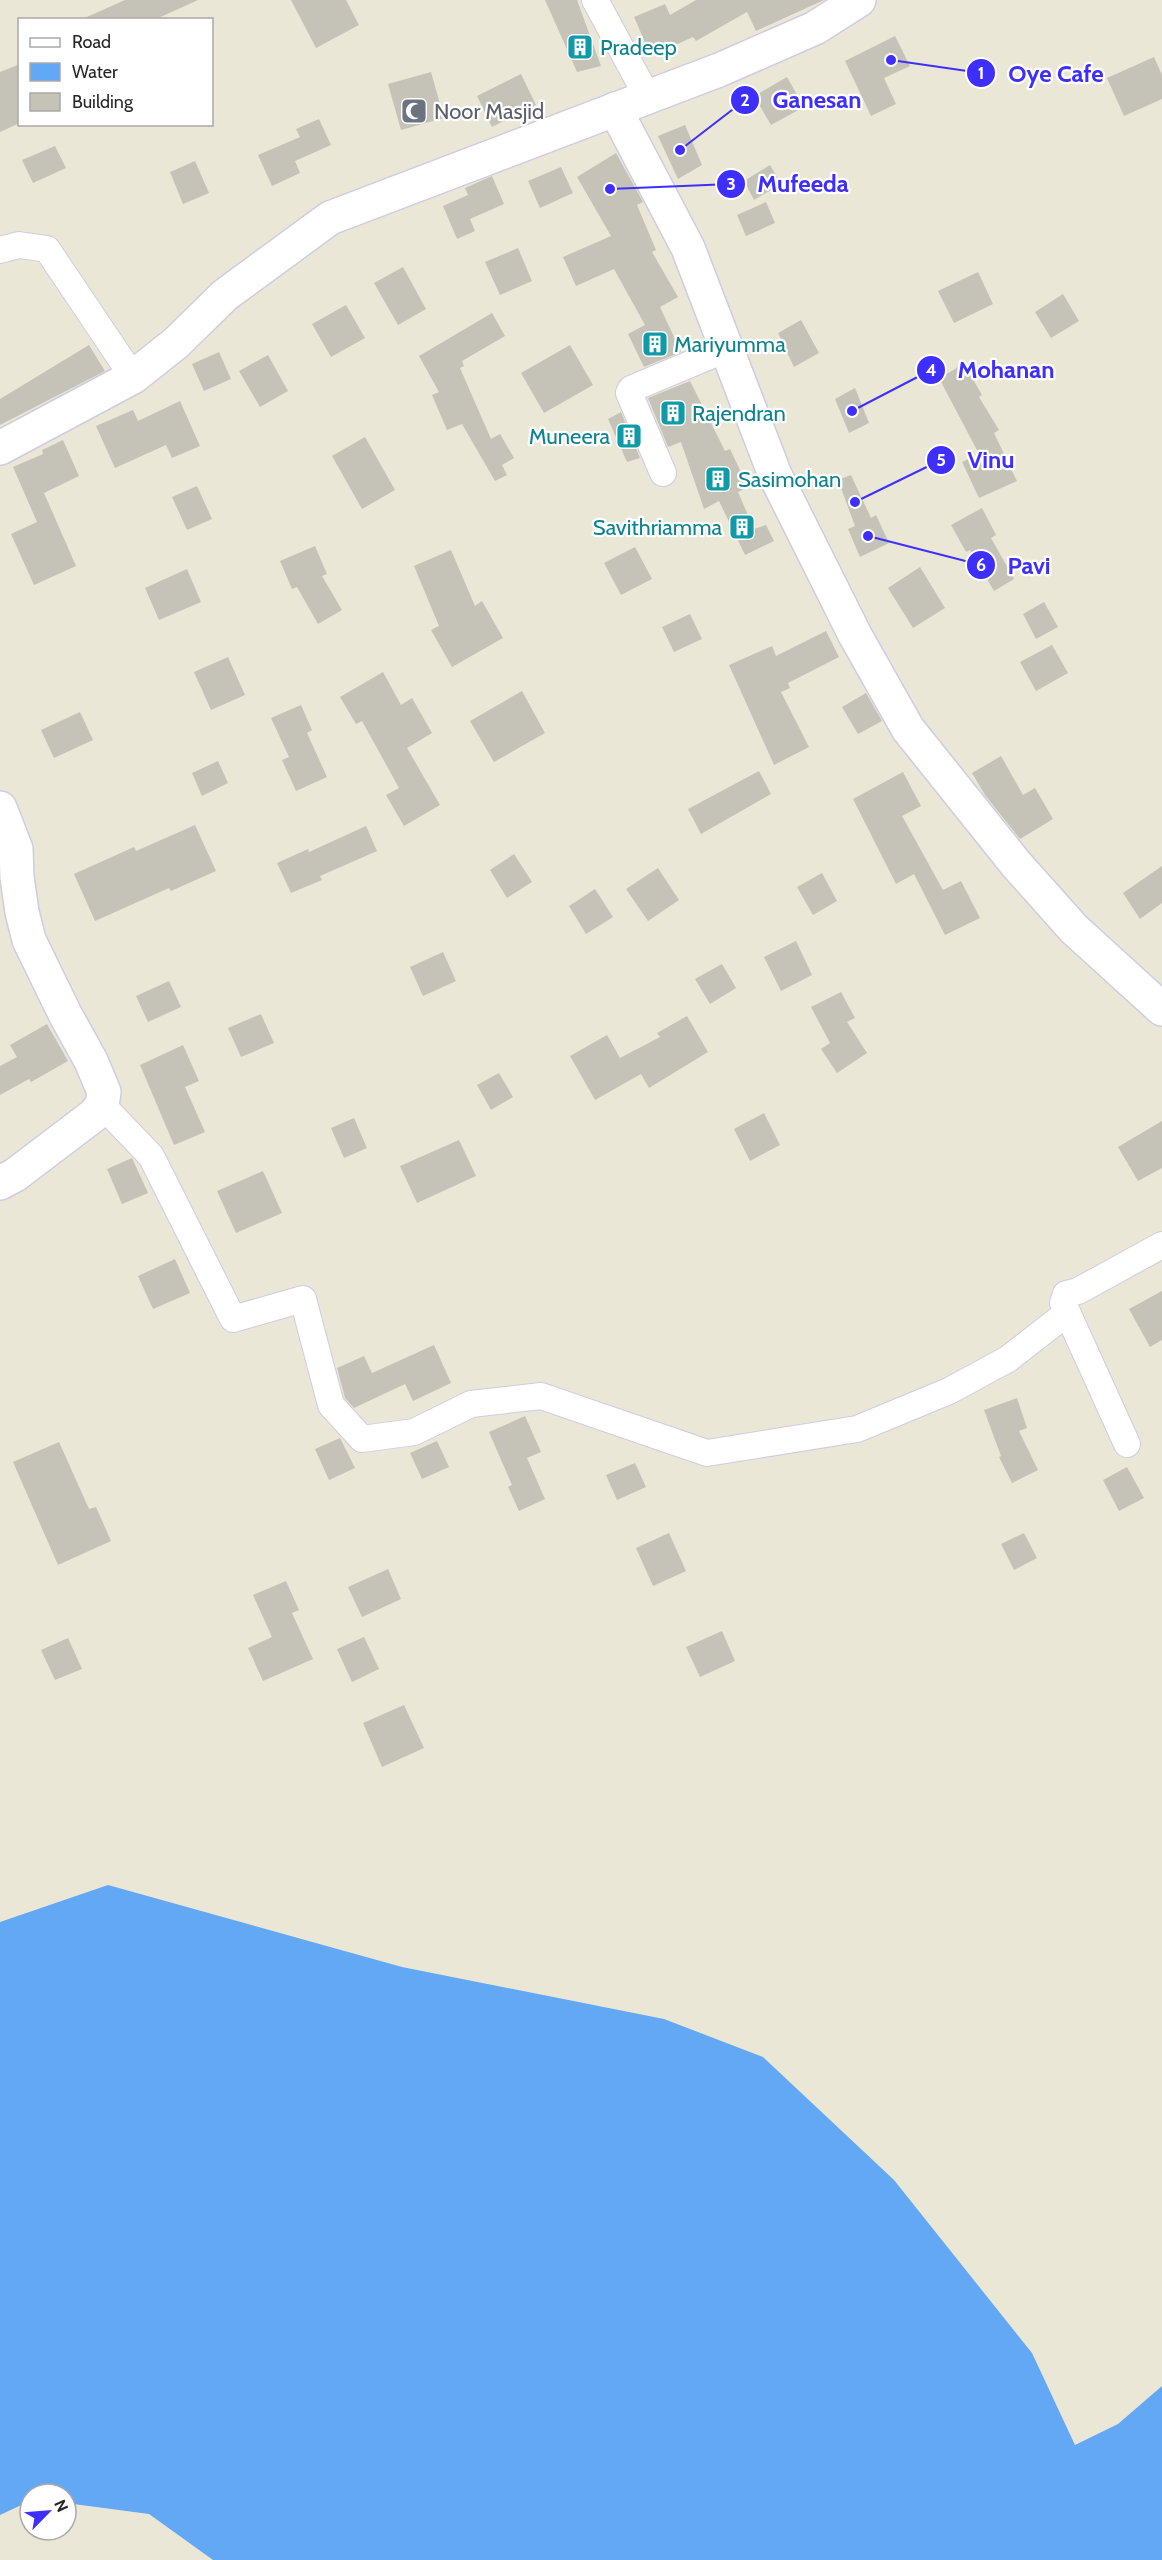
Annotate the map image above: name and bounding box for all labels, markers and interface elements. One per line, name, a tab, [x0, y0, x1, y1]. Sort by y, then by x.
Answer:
legend	[18, 18, 213, 126]
text: Road	[72, 31, 111, 53]
building icon: Pradeep	[565, 32, 595, 62]
place label: Pradeep	[600, 34, 677, 61]
callout: Oye Cafe	[966, 52, 1115, 94]
text: Oye Cafe	[1008, 59, 1104, 88]
text: Water	[72, 61, 118, 83]
text: 1	[978, 62, 984, 84]
callout: Ganesan	[730, 79, 873, 121]
text: Ganesan	[773, 85, 861, 114]
text: 2	[740, 89, 750, 111]
text: Building	[72, 91, 134, 113]
mosque icon: Noor Masjid	[399, 96, 429, 126]
place label: Noor Masjid	[434, 98, 544, 125]
callout: Mufeeda	[716, 163, 861, 205]
text: Mufeeda	[757, 169, 849, 198]
text: 3	[726, 173, 736, 195]
building icon: Mariyumma	[640, 329, 670, 359]
place label: Mariyumma	[674, 331, 786, 358]
callout: Mohanan	[916, 349, 1067, 391]
text: Mohanan	[958, 355, 1055, 384]
text: 4	[925, 359, 937, 381]
building icon: Rajendran	[658, 398, 688, 428]
place label: Rajendran	[692, 400, 786, 427]
building icon: Muneera	[614, 421, 644, 451]
place label: Muneera	[529, 423, 610, 450]
callout: Vinu	[926, 439, 1026, 481]
text: Vinu	[968, 445, 1014, 474]
text: 5	[936, 449, 946, 471]
building icon: Sasimohan	[703, 464, 733, 494]
place label: Sasimohan	[738, 466, 841, 493]
building icon: Savithriamma	[727, 512, 757, 542]
place label: Savithriamma	[593, 514, 722, 541]
callout: Pavi	[966, 544, 1063, 586]
text: Pavi	[1007, 551, 1051, 580]
text: 6	[976, 554, 986, 576]
north arrow	[18, 2482, 78, 2542]
text: N	[50, 2497, 72, 2515]

